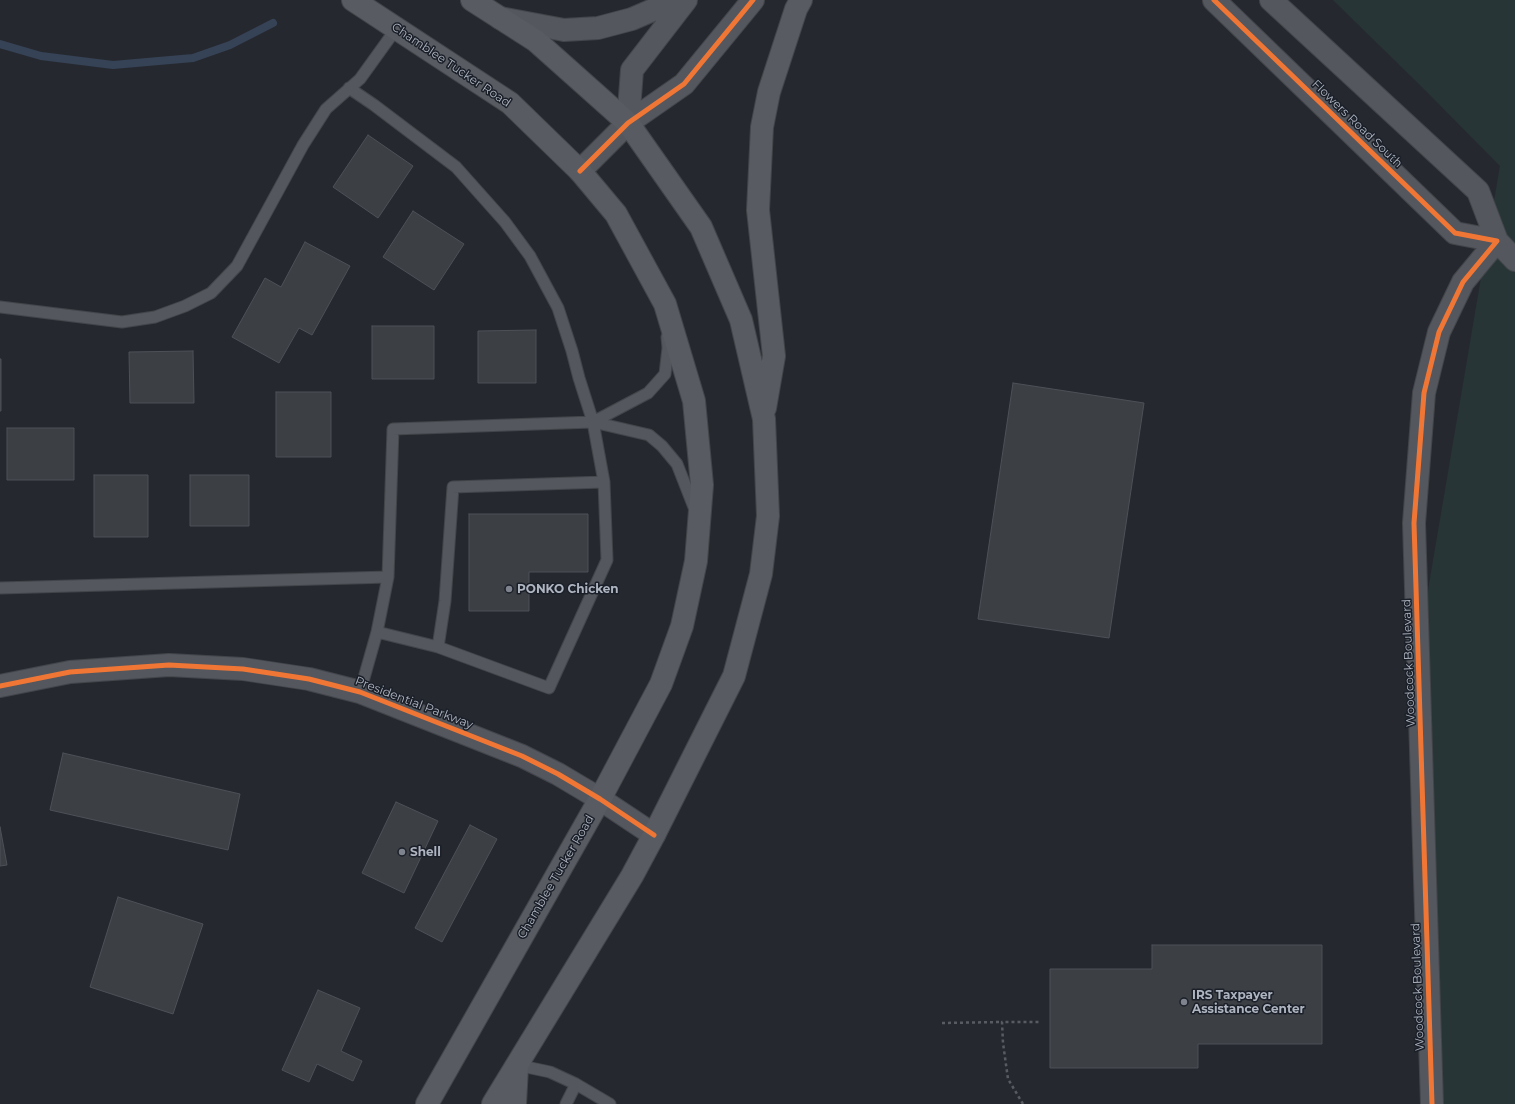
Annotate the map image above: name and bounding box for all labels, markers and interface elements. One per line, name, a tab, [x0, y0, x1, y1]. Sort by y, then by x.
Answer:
street label: Chamblee Tucker Road	[389, 20, 513, 110]
street label: Flowers Road South	[1309, 77, 1405, 171]
place label: PONKO Chicken	[517, 582, 619, 596]
marker: PONKO Chicken	[504, 584, 514, 594]
street label: Woodcock Boulevard	[1400, 599, 1418, 727]
street label: Presidential Parkway	[353, 674, 475, 732]
street label: Chamblee Tucker Road	[515, 813, 597, 941]
place label: Shell	[410, 845, 441, 859]
marker: Shell	[397, 847, 407, 857]
street label: Woodcock Boulevard	[1409, 923, 1427, 1051]
place label: IRS Taxpayer Assistance Center	[1192, 988, 1305, 1016]
marker: IRS Taxpayer Assistance Center	[1179, 997, 1189, 1007]

